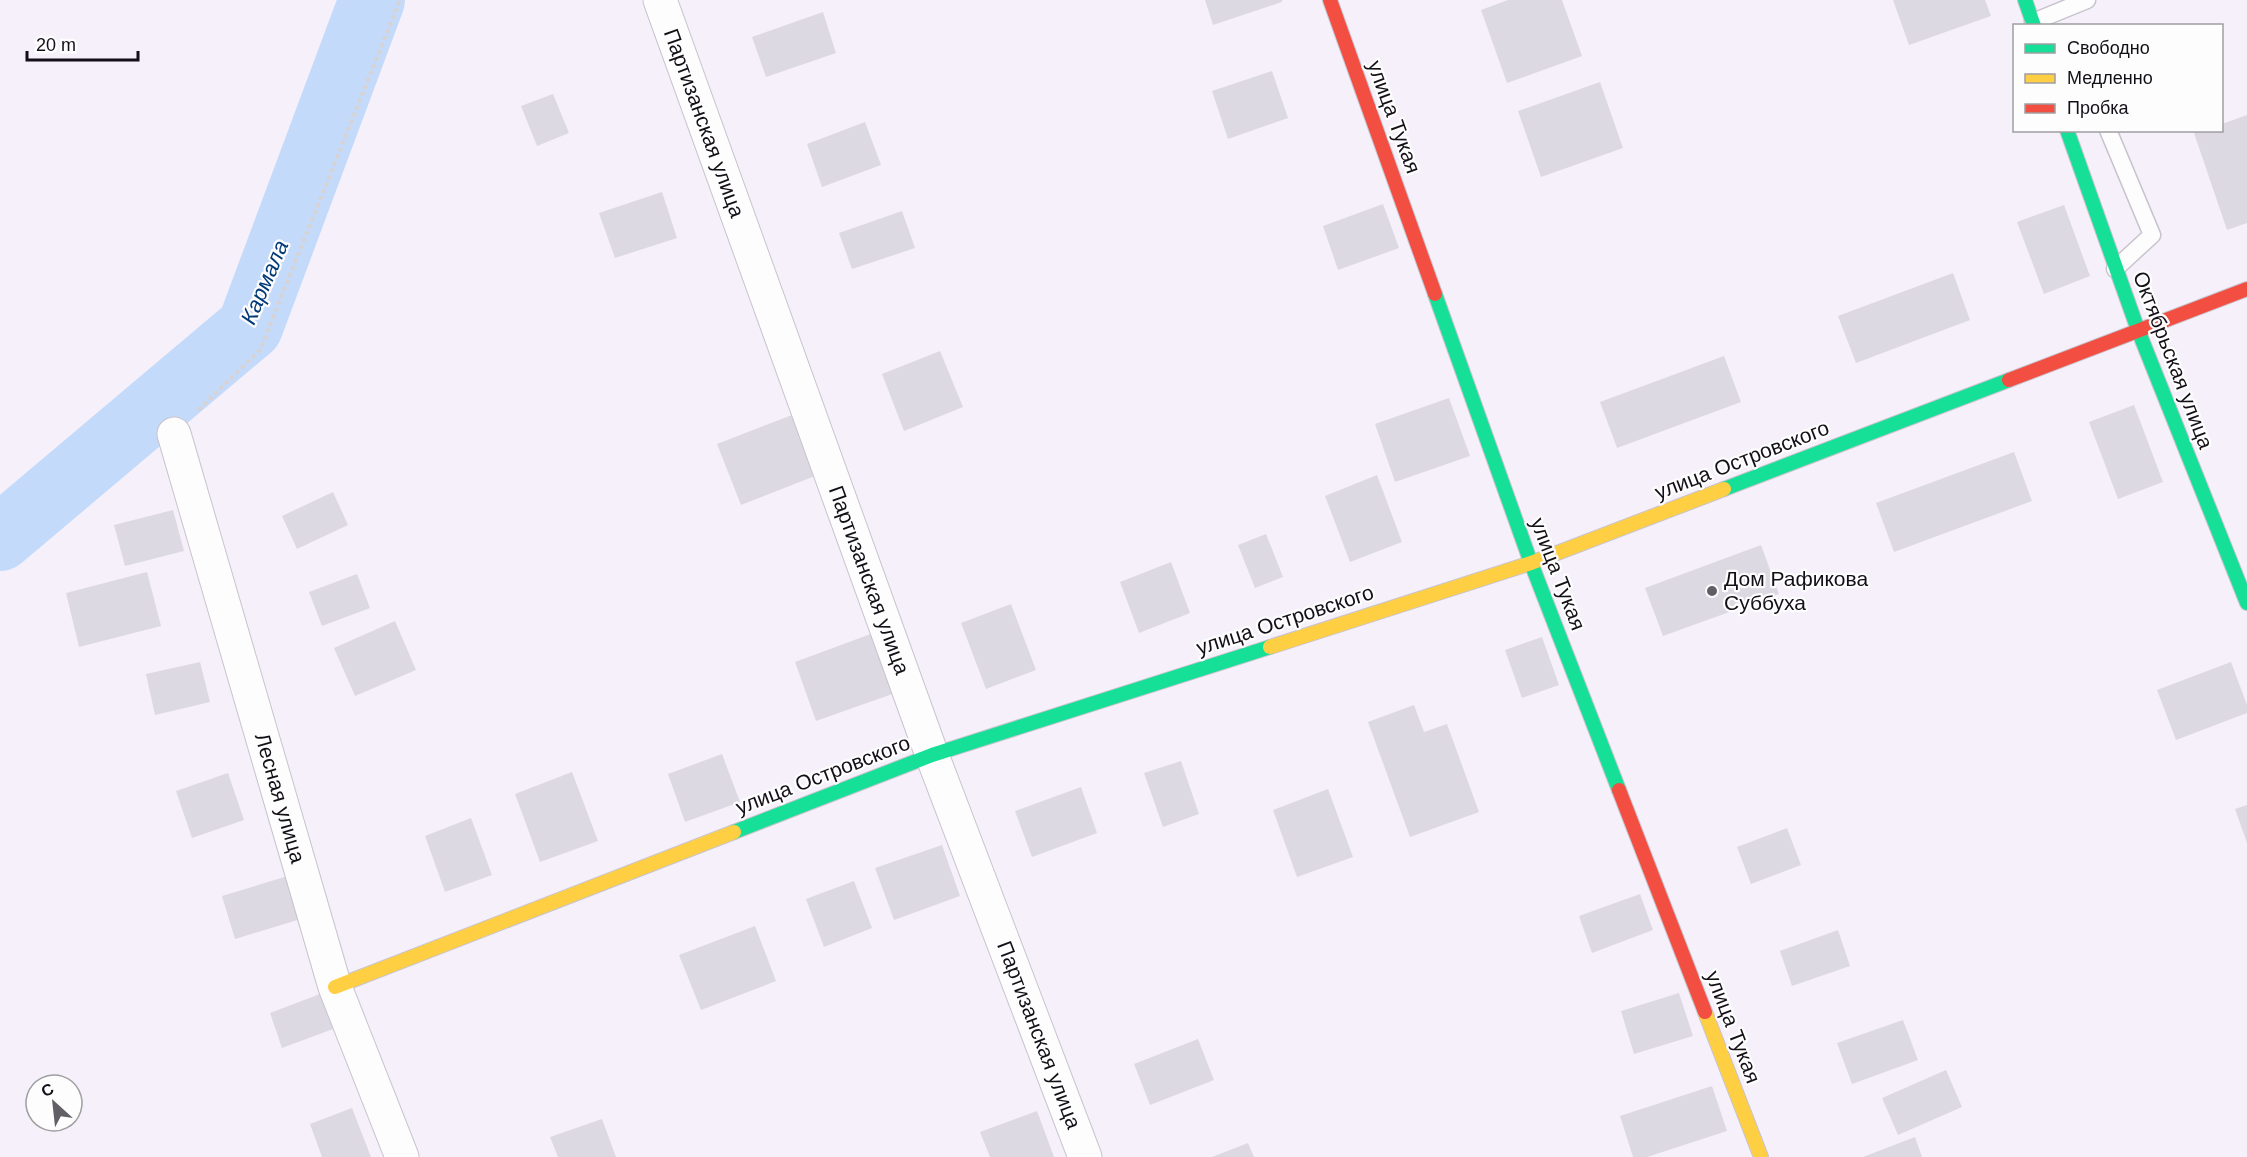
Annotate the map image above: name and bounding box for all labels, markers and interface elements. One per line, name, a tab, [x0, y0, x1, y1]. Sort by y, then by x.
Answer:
scale bar	[27, 24, 138, 62]
legend	[2013, 24, 2223, 132]
street label: Партизанская улица	[660, 25, 749, 221]
text: 20 m	[36, 35, 76, 55]
text: Свободно	[2067, 38, 2150, 58]
street label: улица Тукая	[1363, 57, 1426, 176]
text: Медленно	[2067, 68, 2153, 88]
text: Пробка	[2067, 98, 2130, 118]
water label: Кармала	[236, 236, 293, 328]
street label: Октябрьская улица	[2129, 268, 2218, 452]
street label: улица Островского	[1651, 416, 1832, 503]
street label: Партизанская улица	[825, 482, 914, 678]
street label: улица Тукая	[1527, 514, 1590, 633]
place label: Дом Рафикова Суббуха	[1724, 567, 1868, 614]
street label: улица Островского	[1193, 580, 1376, 659]
marker: Дом Рафикова Суббуха	[1705, 584, 1719, 598]
street label: Лесная улица	[251, 730, 310, 866]
street label: улица Островского	[732, 731, 913, 818]
street label: Партизанская улица	[993, 938, 1086, 1132]
street label: улица Тукая	[1702, 967, 1765, 1086]
north arrow	[24, 1073, 84, 1133]
text: С	[38, 1080, 57, 1100]

